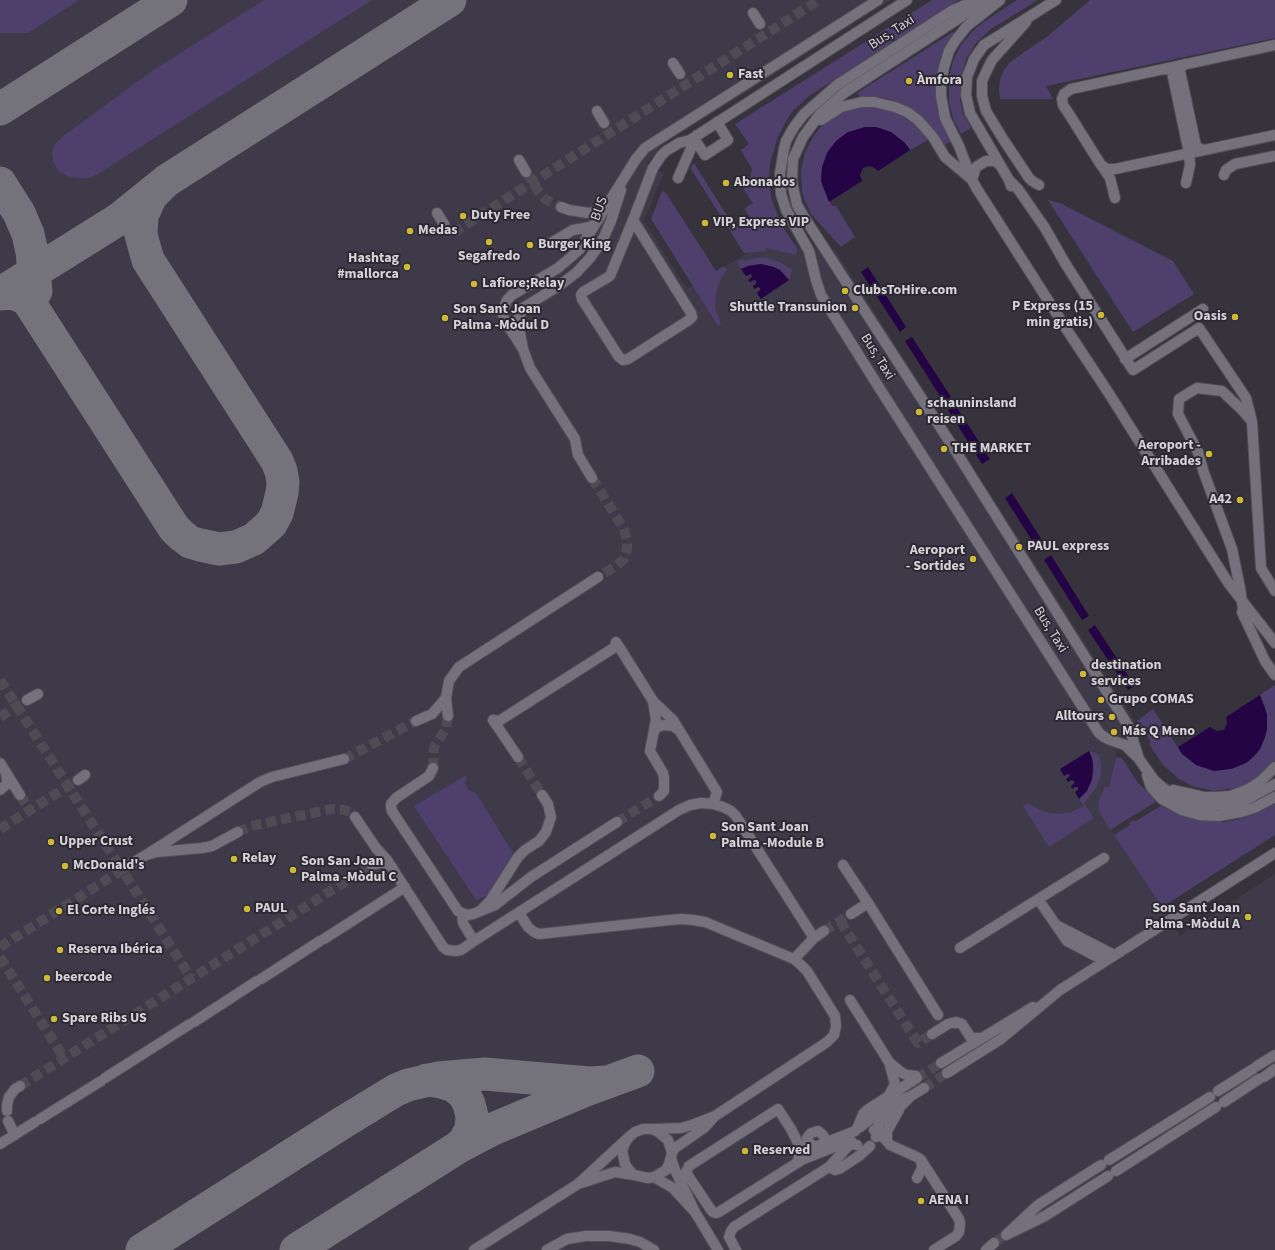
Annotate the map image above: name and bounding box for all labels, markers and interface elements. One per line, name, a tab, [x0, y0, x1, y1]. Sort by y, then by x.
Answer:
street label: Bus, Taxi	[866, 12, 918, 54]
place label: Fast	[738, 67, 763, 83]
marker: Fast	[725, 70, 735, 80]
place label: Àmfora	[917, 73, 962, 89]
marker: Àmfora	[904, 76, 914, 86]
place label: Abonados	[734, 175, 795, 191]
marker: Abonados	[721, 178, 731, 188]
street label: BUS	[588, 195, 612, 223]
place label: Duty Free	[471, 208, 530, 224]
marker: Duty Free	[458, 211, 468, 221]
place label: VIP, Express VIP	[713, 215, 809, 231]
marker: VIP, Express VIP	[700, 218, 710, 228]
place label: Medas	[418, 223, 458, 239]
marker: Medas	[405, 226, 415, 236]
marker: Segafredo	[484, 237, 494, 247]
place label: Burger King	[538, 237, 611, 253]
marker: Burger King	[525, 240, 535, 250]
place label: Segafredo	[458, 249, 520, 265]
place label: Hashtag #mallorca	[337, 251, 399, 284]
marker: Hashtag #mallorca	[402, 262, 412, 272]
place label: Lafiore;Relay	[482, 276, 564, 292]
marker: Lafiore;Relay	[469, 279, 479, 289]
place label: ClubsToHire.com	[853, 283, 957, 299]
marker: ClubsToHire.com	[840, 286, 850, 296]
place label: P Express (15 min gratis)	[1012, 299, 1093, 332]
place label: Shuttle Transunion	[729, 300, 847, 316]
place label: Son Sant Joan Palma -Mòdul D	[453, 302, 549, 334]
marker: Shuttle Transunion	[850, 303, 860, 313]
place label: Oasis	[1194, 309, 1227, 325]
marker: P Express (15 min gratis)	[1096, 310, 1106, 320]
marker: Oasis	[1230, 312, 1240, 322]
marker: Son Sant Joan Palma -Mòdul D	[440, 313, 450, 323]
street label: Bus, Taxi	[856, 331, 898, 383]
place label: schauninsland reisen	[927, 396, 1017, 428]
marker: schauninsland reisen	[914, 407, 924, 417]
place label: Aeroport - Arribades	[1138, 438, 1201, 470]
place label: THE MARKET	[952, 441, 1031, 457]
marker: THE MARKET	[939, 444, 949, 454]
marker: Aeroport - Arribades	[1204, 449, 1214, 459]
place label: A42	[1209, 492, 1232, 508]
marker: A42	[1235, 495, 1245, 505]
place label: PAUL express	[1027, 539, 1109, 555]
marker: PAUL express	[1014, 542, 1024, 552]
place label: Aeroport - Sortides	[906, 543, 965, 576]
marker: Aeroport - Sortides	[968, 554, 978, 564]
street label: Bus, Taxi	[1029, 604, 1071, 656]
place label: destination services	[1091, 658, 1162, 690]
marker: destination services	[1078, 669, 1088, 679]
place label: Grupo COMAS	[1109, 692, 1194, 708]
marker: Grupo COMAS	[1096, 695, 1106, 705]
place label: Alltours	[1055, 709, 1104, 725]
marker: Alltours	[1107, 712, 1117, 722]
place label: Más Q Meno	[1122, 724, 1195, 740]
marker: Más Q Meno	[1109, 727, 1119, 737]
place label: Son Sant Joan Palma -Module B	[721, 820, 824, 852]
marker: Son Sant Joan Palma -Module B	[708, 831, 718, 841]
place label: Upper Crust	[59, 834, 133, 850]
marker: Upper Crust	[46, 837, 56, 847]
place label: Relay	[242, 851, 276, 867]
marker: Relay	[229, 854, 239, 864]
place label: Son San Joan Palma -Mòdul C	[301, 854, 396, 886]
place label: McDonald's	[73, 858, 144, 874]
marker: McDonald's	[60, 861, 70, 871]
marker: Son San Joan Palma -Mòdul C	[288, 865, 298, 875]
place label: PAUL	[255, 901, 287, 917]
place label: Son Sant Joan Palma -Mòdul A	[1145, 901, 1240, 934]
place label: El Corte Inglés	[67, 903, 155, 919]
marker: PAUL	[242, 904, 252, 914]
marker: El Corte Inglés	[54, 906, 64, 916]
marker: Son Sant Joan Palma -Mòdul A	[1243, 912, 1253, 922]
place label: Reserva Ibérica	[68, 942, 163, 958]
marker: Reserva Ibérica	[55, 945, 65, 955]
place label: beercode	[55, 970, 112, 986]
marker: beercode	[42, 973, 52, 983]
place label: Spare Ribs US	[62, 1011, 147, 1027]
marker: Spare Ribs US	[49, 1014, 59, 1024]
place label: Reserved	[753, 1143, 810, 1159]
marker: Reserved	[740, 1146, 750, 1156]
place label: AENA I	[929, 1193, 969, 1209]
marker: AENA I	[916, 1196, 926, 1206]

